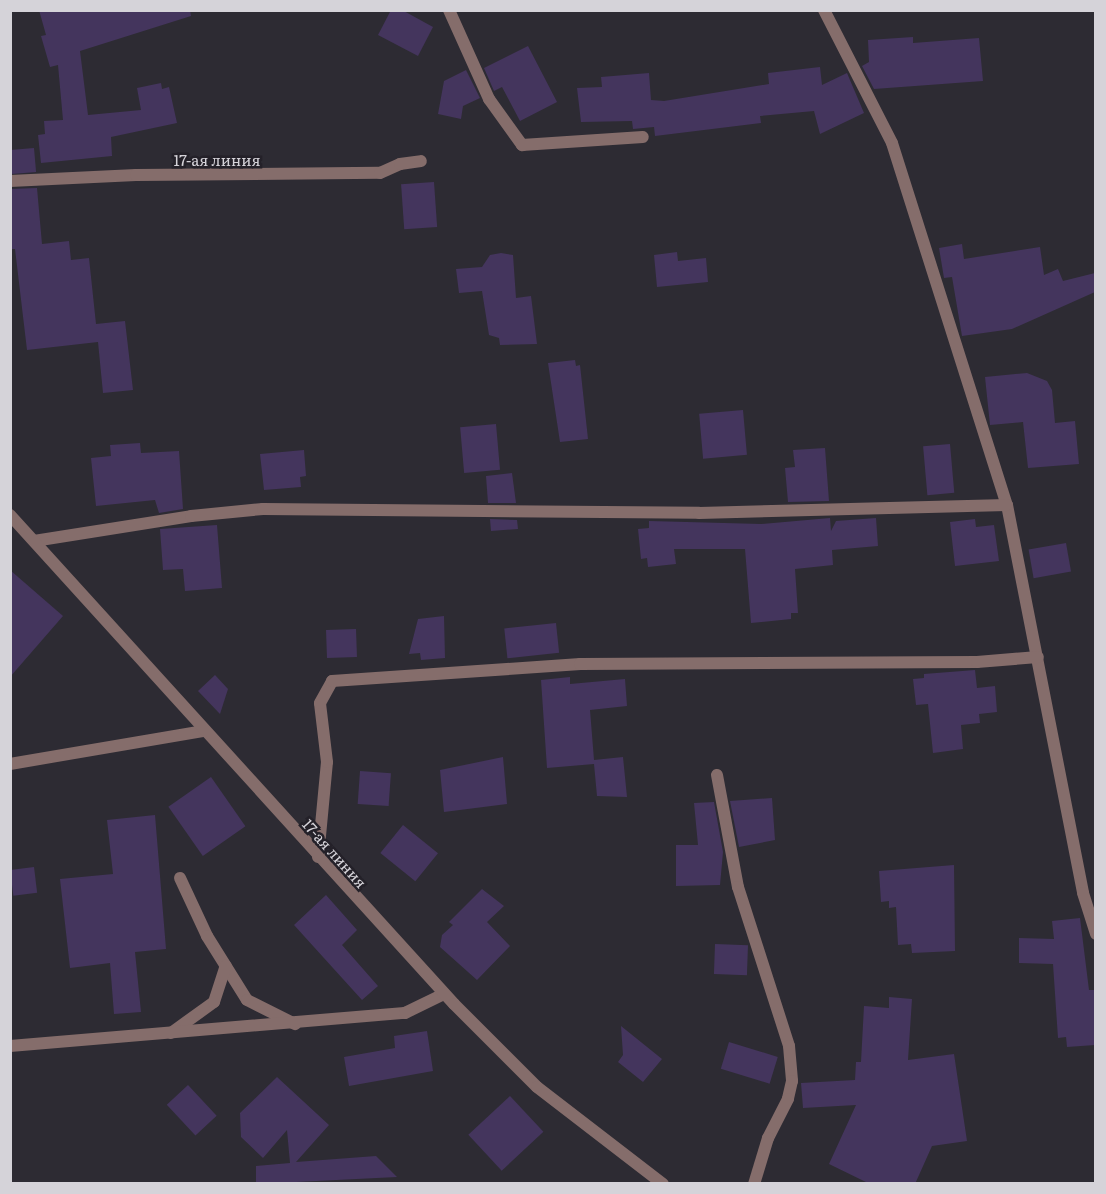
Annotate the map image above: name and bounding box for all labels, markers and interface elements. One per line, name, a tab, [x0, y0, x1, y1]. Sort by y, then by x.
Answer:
street label: 17-ая линия	[174, 151, 260, 169]
street label: 17-ая линия	[299, 815, 371, 891]

